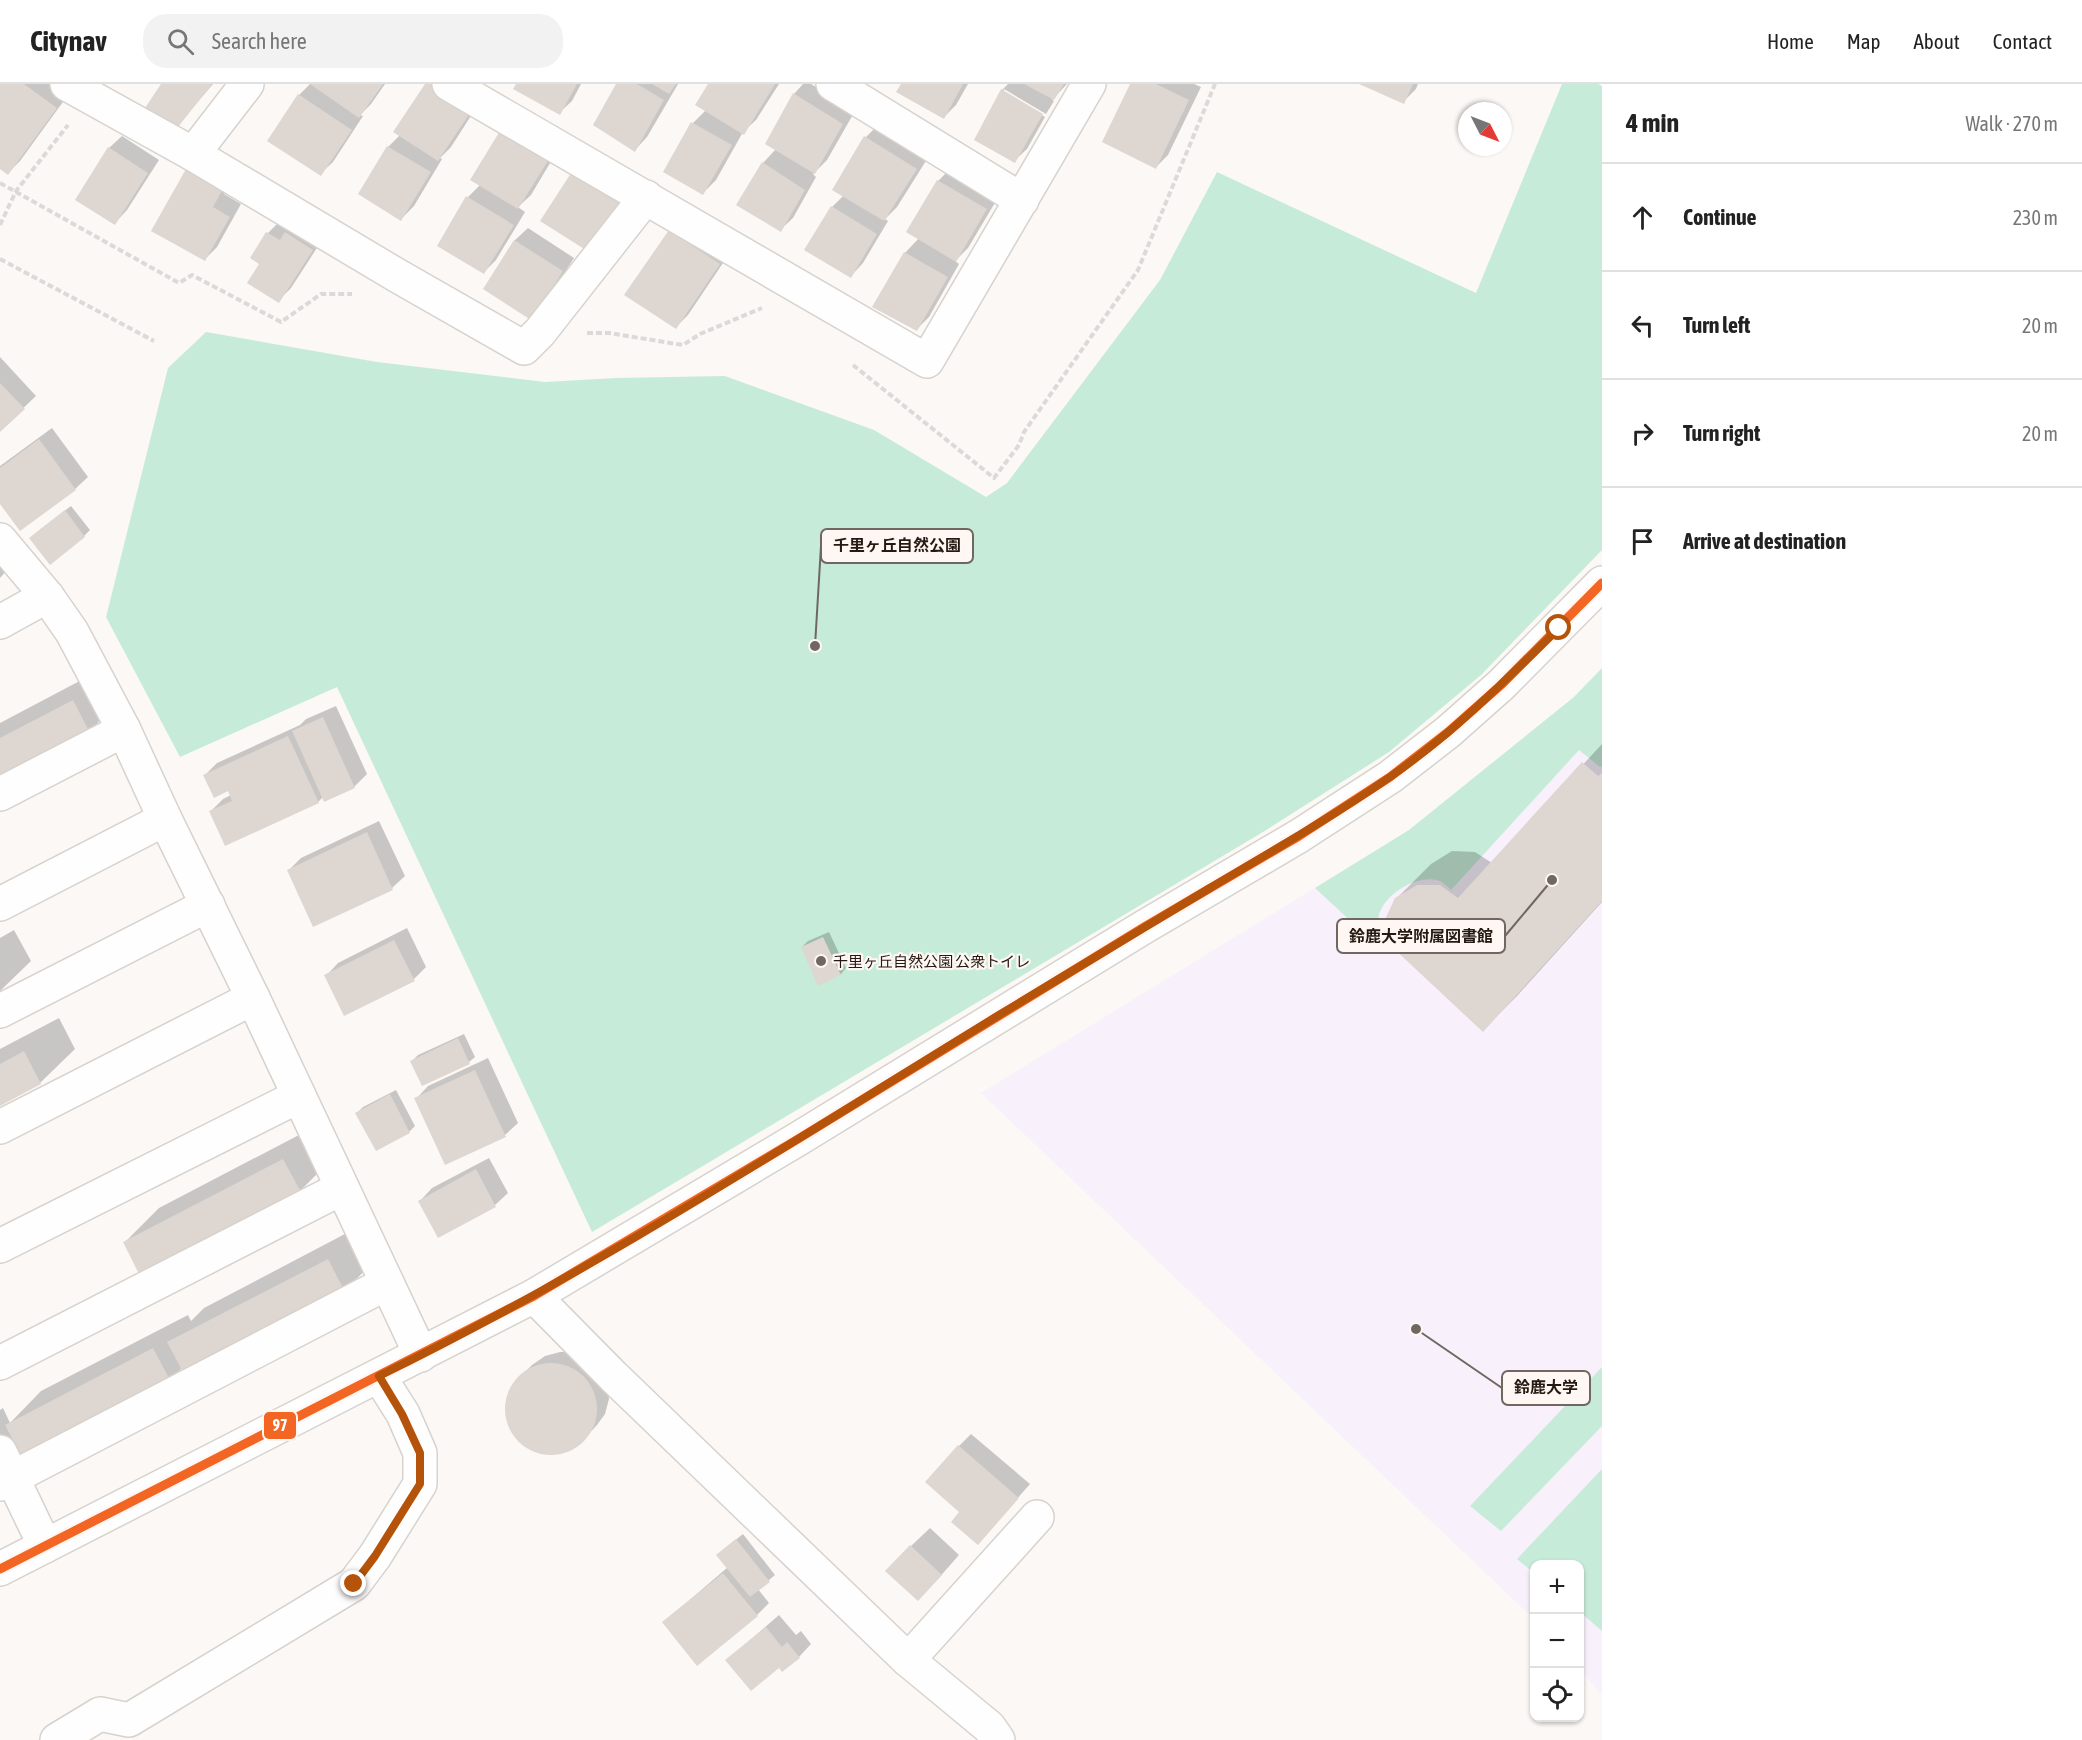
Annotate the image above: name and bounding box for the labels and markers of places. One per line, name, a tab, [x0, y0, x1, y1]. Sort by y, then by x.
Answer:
callout: 千里ヶ丘自然公園	[821, 529, 973, 563]
callout: 鈴鹿大学附属図書館	[1337, 919, 1505, 953]
place label: 千里ヶ丘自然公園 公衆トイレ	[833, 953, 1030, 970]
marker: 千里ヶ丘自然公園 公衆トイレ	[814, 954, 828, 968]
callout: 鈴鹿大学	[1502, 1371, 1590, 1405]

